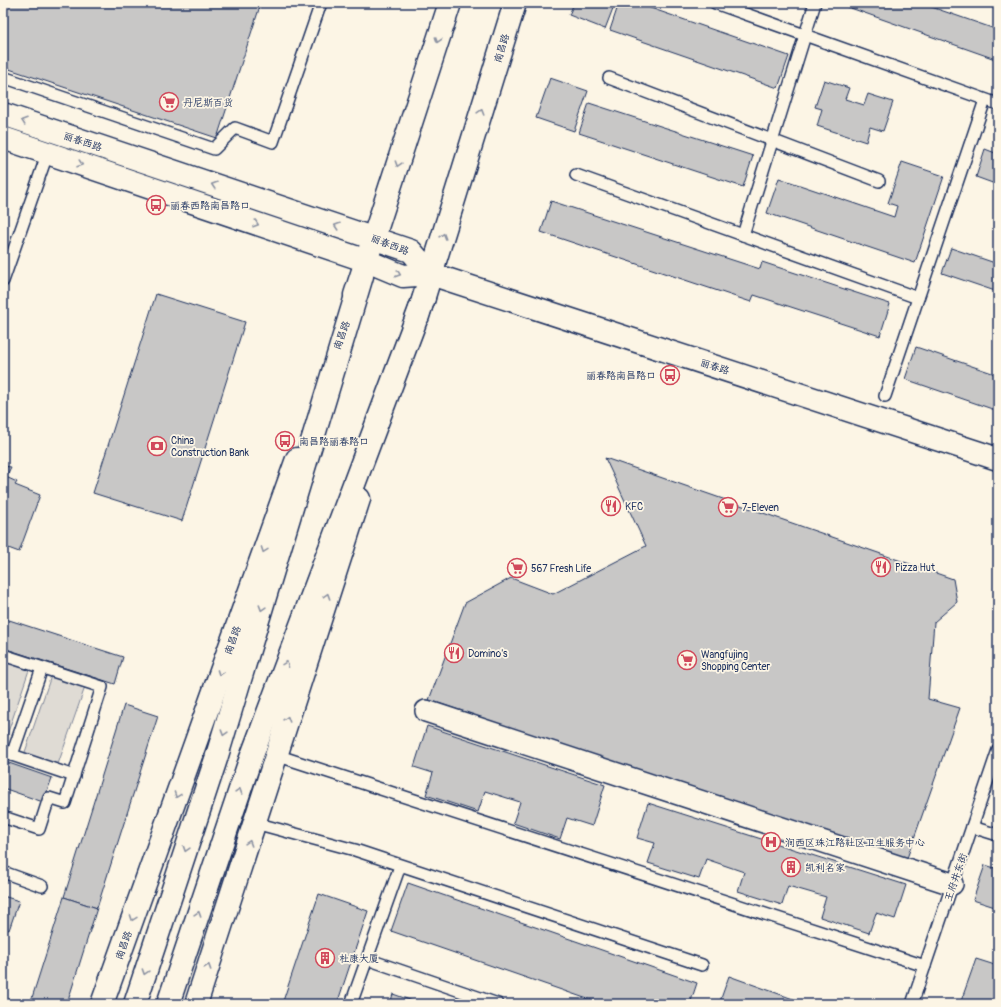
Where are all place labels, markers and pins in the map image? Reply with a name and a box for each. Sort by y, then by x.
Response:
supermarket icon: 丹尼斯百货 [158,91,180,113]
place label: 丹尼斯百货 [183,97,233,109]
bus stop icon: 丽春西路南昌路口 [145,194,167,216]
place label: 丽春西路南昌路口 [170,200,250,212]
bus stop icon: 丽春路南昌路口 [659,364,681,386]
place label: 丽春路南昌路口 [586,370,656,382]
bus stop icon: 南昌路丽春路口 [274,430,296,452]
bank icon: China Construction Bank [146,435,168,457]
place label: China Construction Bank [171,435,250,459]
place label: 南昌路丽春路口 [299,436,369,448]
restaurant icon: KFC [600,495,622,517]
supermarket icon: 7-Eleven [717,496,739,518]
place label: KFC [625,501,643,513]
place label: 7-Eleven [742,502,779,514]
restaurant icon: Pizza Hut [870,556,892,578]
supermarket icon: 567 Fresh Life [506,557,528,579]
place label: Pizza Hut [895,562,936,574]
place label: 567 Fresh Life [531,563,591,575]
restaurant icon: Domino's [443,642,465,664]
place label: Domino's [468,648,508,660]
supermarket icon: Wangfujing Shopping Center [676,649,698,671]
place label: Wangfujing Shopping Center [701,649,770,673]
hospital icon: 涧西区珠江路社区卫生服务中心 [760,831,782,853]
place label: 涧西区珠江路社区卫生服务中心 [785,837,925,849]
building icon: 凯利名家 [780,856,802,878]
place label: 凯利名家 [805,862,845,874]
building icon: 杜康大厦 [314,947,336,969]
place label: 杜康大厦 [339,953,379,965]

